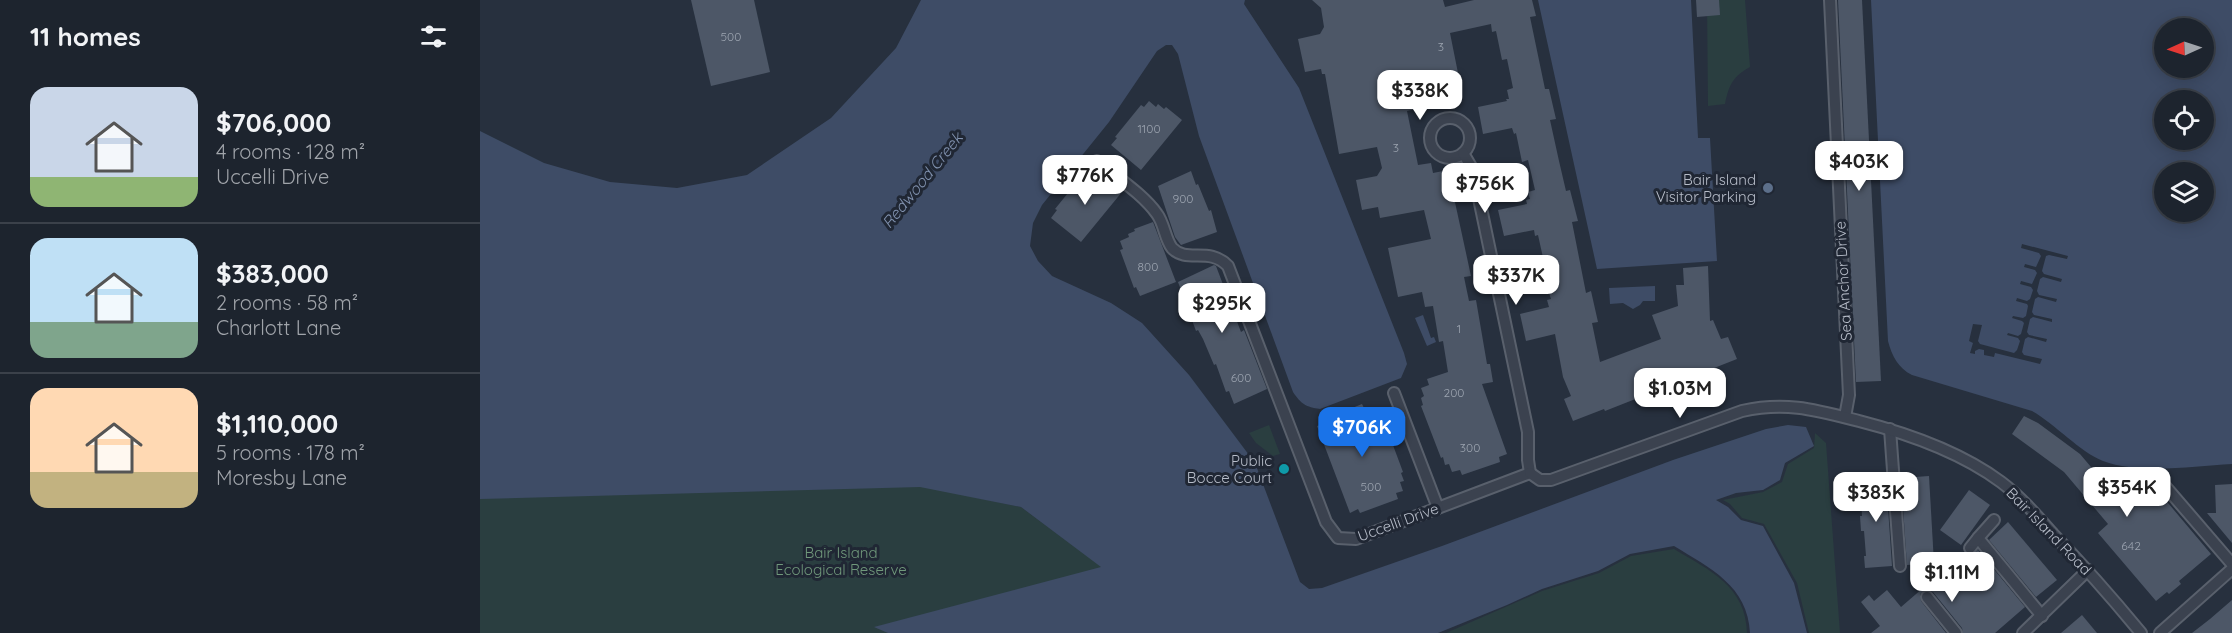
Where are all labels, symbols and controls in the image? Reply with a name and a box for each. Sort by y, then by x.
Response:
north arrow [2154,18,2214,78]
map controls [2154,18,2214,222]
text: 11 homes [30,20,141,53]
icon: filters [417,20,450,53]
house number: 500 [721,29,741,44]
house number: 3 [1438,39,1444,54]
pin: $338K [1378,70,1462,121]
text: $338K [1391,77,1449,102]
button: locate [2154,90,2214,150]
text: $706,000 [216,106,331,139]
icon: home [78,111,150,183]
house number: 1100 [1137,121,1161,136]
water label: Redwood Creek [877,127,968,232]
text: 4 rooms · 128 m² [216,139,365,164]
house number: 3 [1393,140,1399,155]
pin: $403K [1817,141,1901,192]
text: $403K [1829,148,1889,173]
pin: $776K [1043,155,1127,206]
text: $776K [1056,162,1114,187]
button: layers [2154,162,2214,222]
pin: $756K [1443,163,1527,214]
text: Uccelli Drive [216,164,329,189]
text: $756K [1456,170,1514,195]
place label: Bair Island Visitor Parking [1656,170,1756,206]
marker: Bair Island Visitor Parking [1761,181,1775,195]
house number: 900 [1173,191,1193,206]
street label: Sea Anchor Drive [1830,221,1856,341]
pin: $337K [1474,255,1558,306]
text: $383,000 [216,257,329,290]
house number: 800 [1138,259,1158,274]
icon: home [78,262,150,334]
text: $337K [1487,262,1545,287]
pin: $295K [1180,283,1264,334]
text: 2 rooms · 58 m² [216,290,358,315]
text: $295K [1192,290,1252,315]
text: Charlott Lane [216,315,341,340]
house number: 1 [1457,321,1461,336]
pin: $1.03M [1631,368,1729,419]
house number: 600 [1231,370,1251,385]
text: $1.03M [1648,375,1712,400]
house number: 200 [1444,385,1464,400]
text: $1,110,000 [216,407,338,440]
pin: $706K [1320,407,1404,458]
icon: home [78,412,150,484]
text: $706K [1332,414,1392,439]
text: 5 rooms · 178 m² [216,440,365,465]
house number: 300 [1460,440,1480,455]
place label: Public Bocce Court [1187,451,1272,487]
marker: Public Bocce Court [1277,462,1291,476]
text: Moresby Lane [216,465,347,490]
pin: $354K [2085,467,2169,518]
pin: $383K [1834,472,1918,523]
text: $354K [2097,474,2157,499]
house number: 500 [1361,479,1381,494]
text: $383K [1847,479,1905,504]
street label: Bair Island Road [2002,483,2096,579]
street label: Uccelli Drive [1355,499,1441,545]
house number: 642 [2121,538,2141,553]
park label: Bair Island Ecological Reserve [775,543,907,579]
pin: $1.11M [1903,552,2001,603]
text: $1.11M [1924,559,1980,584]

